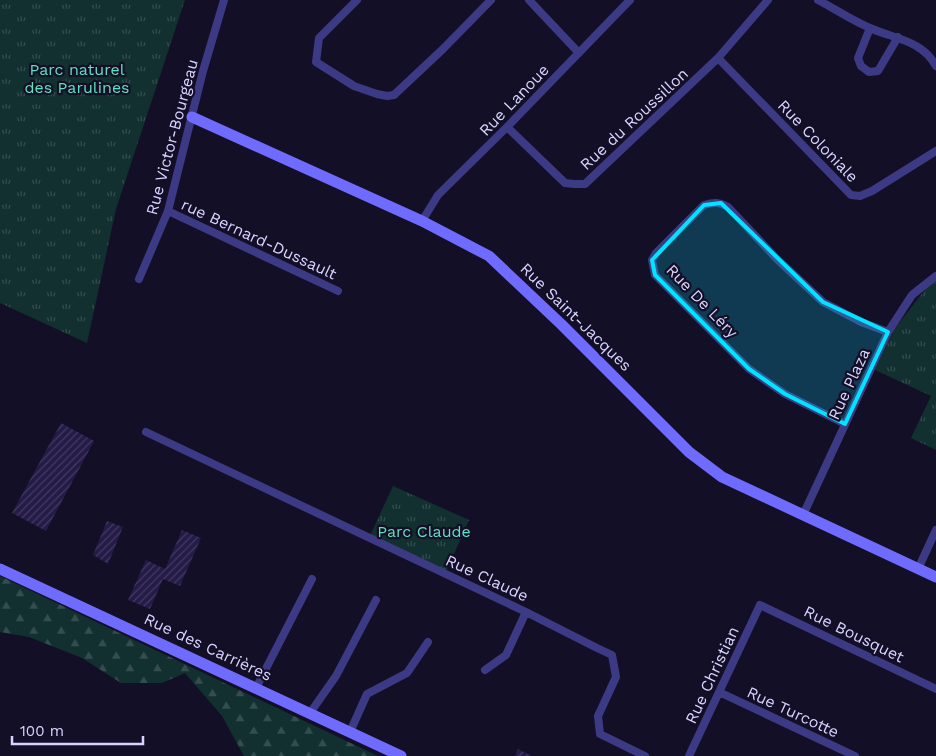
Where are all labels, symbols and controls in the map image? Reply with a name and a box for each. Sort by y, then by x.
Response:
street label: Rue Victor-Bourgeau [142,57,202,217]
park label: Parc naturel des Parulines [24,60,130,97]
street label: Rue Lanoue [475,60,553,140]
street label: Rue du Roussillon [576,64,692,174]
street label: Rue Coloniale [774,96,862,186]
street label: rue Bernard-Dussault [178,195,340,283]
street label: Rue Saint-Jacques [516,259,636,375]
street label: Rue De Léry [662,260,742,342]
street label: Rue Plaza [824,345,874,423]
park label: Parc Claude [377,522,471,541]
street label: Rue Claude [443,551,531,605]
street label: Rue Bousquet [801,602,907,667]
street label: Rue des Carrières [141,609,275,685]
street label: Rue Christian [681,623,743,727]
street label: Rue Turcotte [744,682,842,742]
scale bar [12,714,144,746]
text: 100 m [20,722,64,740]

